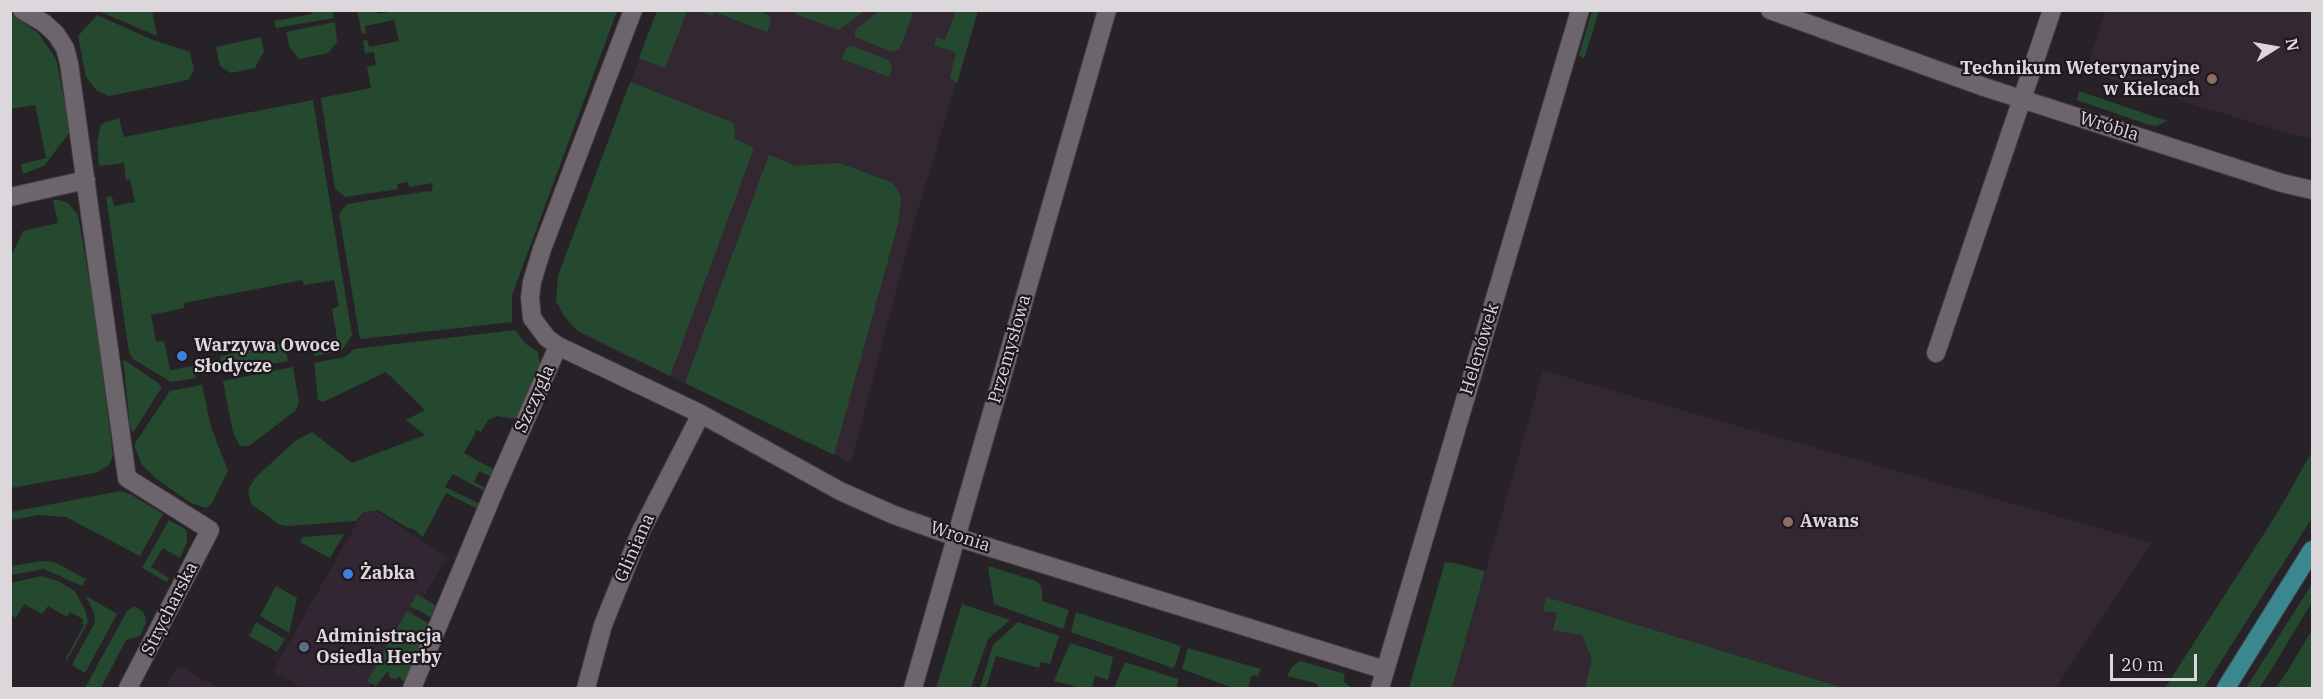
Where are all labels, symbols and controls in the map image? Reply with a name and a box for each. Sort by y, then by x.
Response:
north arrow [2245,18,2305,78]
text: N [2282,36,2304,53]
place label: Technikum Weterynaryjne w Kielcach [1960,58,2200,100]
marker: Technikum Weterynaryjne w Kielcach [2205,72,2219,86]
street label: Wróbla [2077,108,2141,146]
street label: Przemysłowa [984,292,1036,406]
street label: Helenówek [1456,301,1504,397]
place label: Warzywa Owoce Słodycze [194,335,340,378]
marker: Warzywa Owoce Słodycze [175,349,189,363]
street label: Szczygla [510,362,560,436]
street label: Gliniana [610,511,660,585]
place label: Awans [1800,511,1859,533]
marker: Awans [1781,515,1795,529]
street label: Wronia [927,517,993,557]
street label: Strycharska [137,559,203,659]
place label: Żabka [360,563,415,585]
marker: Żabka [341,567,355,581]
place label: Administracja Osiedla Herby [316,626,442,668]
marker: Administracja Osiedla Herby [297,640,311,654]
scale bar [2113,642,2200,680]
text: 20 m [2121,653,2164,676]

